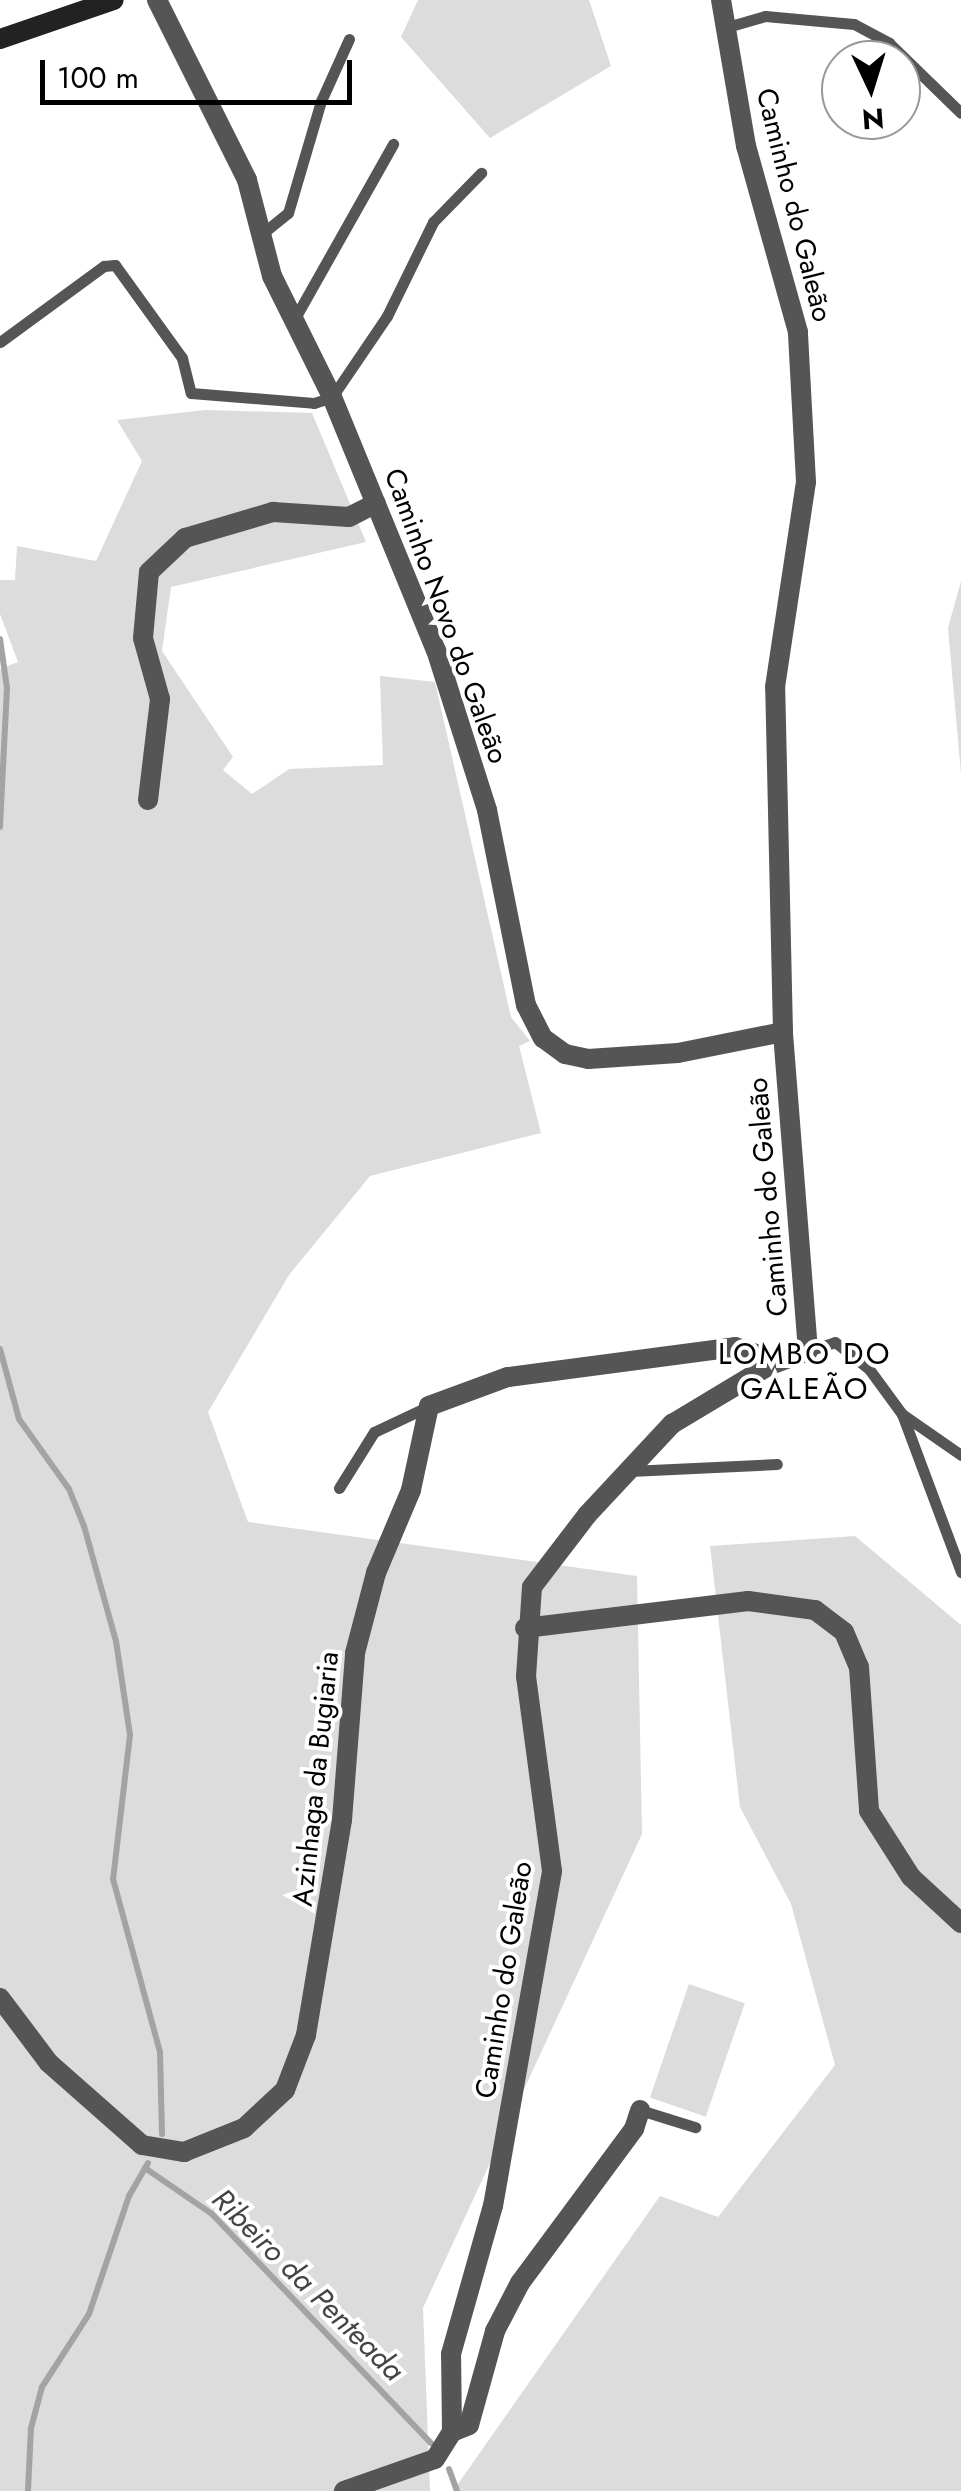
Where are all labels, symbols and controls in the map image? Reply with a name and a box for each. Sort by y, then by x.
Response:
scale bar [45,40,358,102]
north arrow [821,40,921,140]
text: 100 m [57,56,139,99]
street label: Caminho do Galeão [749,85,839,325]
text: N [860,97,886,140]
street label: Caminho Novo do Galeão [377,464,515,768]
street label: Caminho do Galeão [741,1076,795,1318]
district label: LOMBO DO GALEÃO [718,1336,892,1406]
street label: Azinhaga da Bugiaria [286,1650,346,1908]
street label: Caminho do Galeão [469,1859,539,2101]
water label: Ribeiro da Penteada [204,2181,412,2389]

